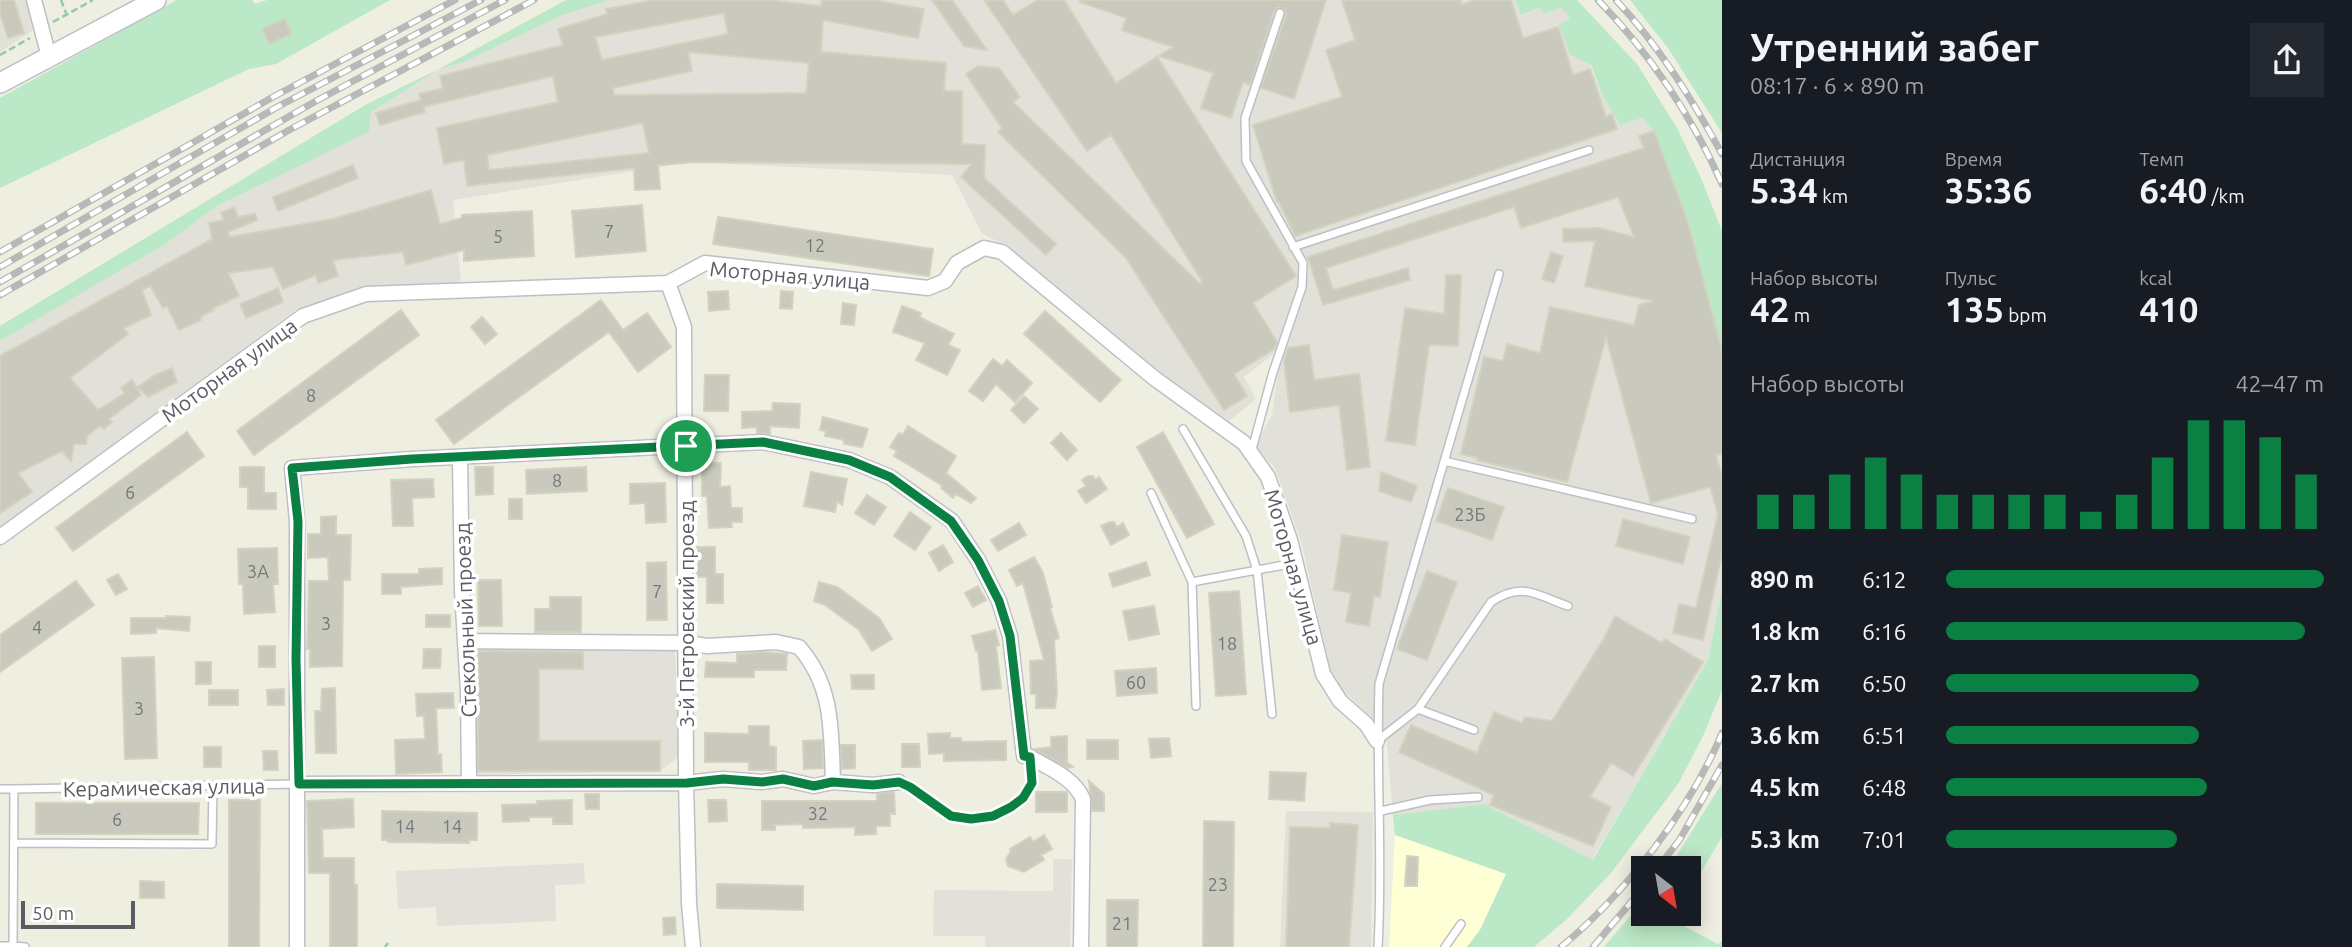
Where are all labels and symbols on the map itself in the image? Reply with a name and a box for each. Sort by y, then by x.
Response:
house number: 7 [604,221,614,241]
house number: 5 [493,226,503,246]
house number: 12 [805,235,825,255]
street label: Моторная улица [709,256,871,294]
street label: Моторная улица [157,313,301,427]
house number: 8 [306,385,316,405]
pin [656,416,716,476]
house number: 8 [552,470,562,490]
house number: 6 [125,482,135,502]
street label: Моторная улица [1260,486,1328,648]
street label: 3-й Петровский проезд [674,500,698,728]
house number: 23Б [1454,504,1486,524]
street label: Стекольный проезд [450,522,480,718]
house number: 3А [247,561,269,581]
house number: 7 [652,581,662,601]
house number: 3 [321,613,331,633]
house number: 4 [32,617,42,637]
house number: 18 [1217,633,1237,653]
house number: 60 [1126,672,1146,692]
house number: 3 [134,698,144,718]
street label: Керамическая улица [63,773,265,801]
house number: 32 [808,803,828,823]
house number: 6 [112,809,122,829]
house number: 14 [395,816,415,836]
house number: 14 [442,816,462,836]
north arrow [1631,856,1701,926]
house number: 23 [1208,874,1228,894]
scale bar [21,898,135,930]
house number: 21 [1112,913,1132,933]

